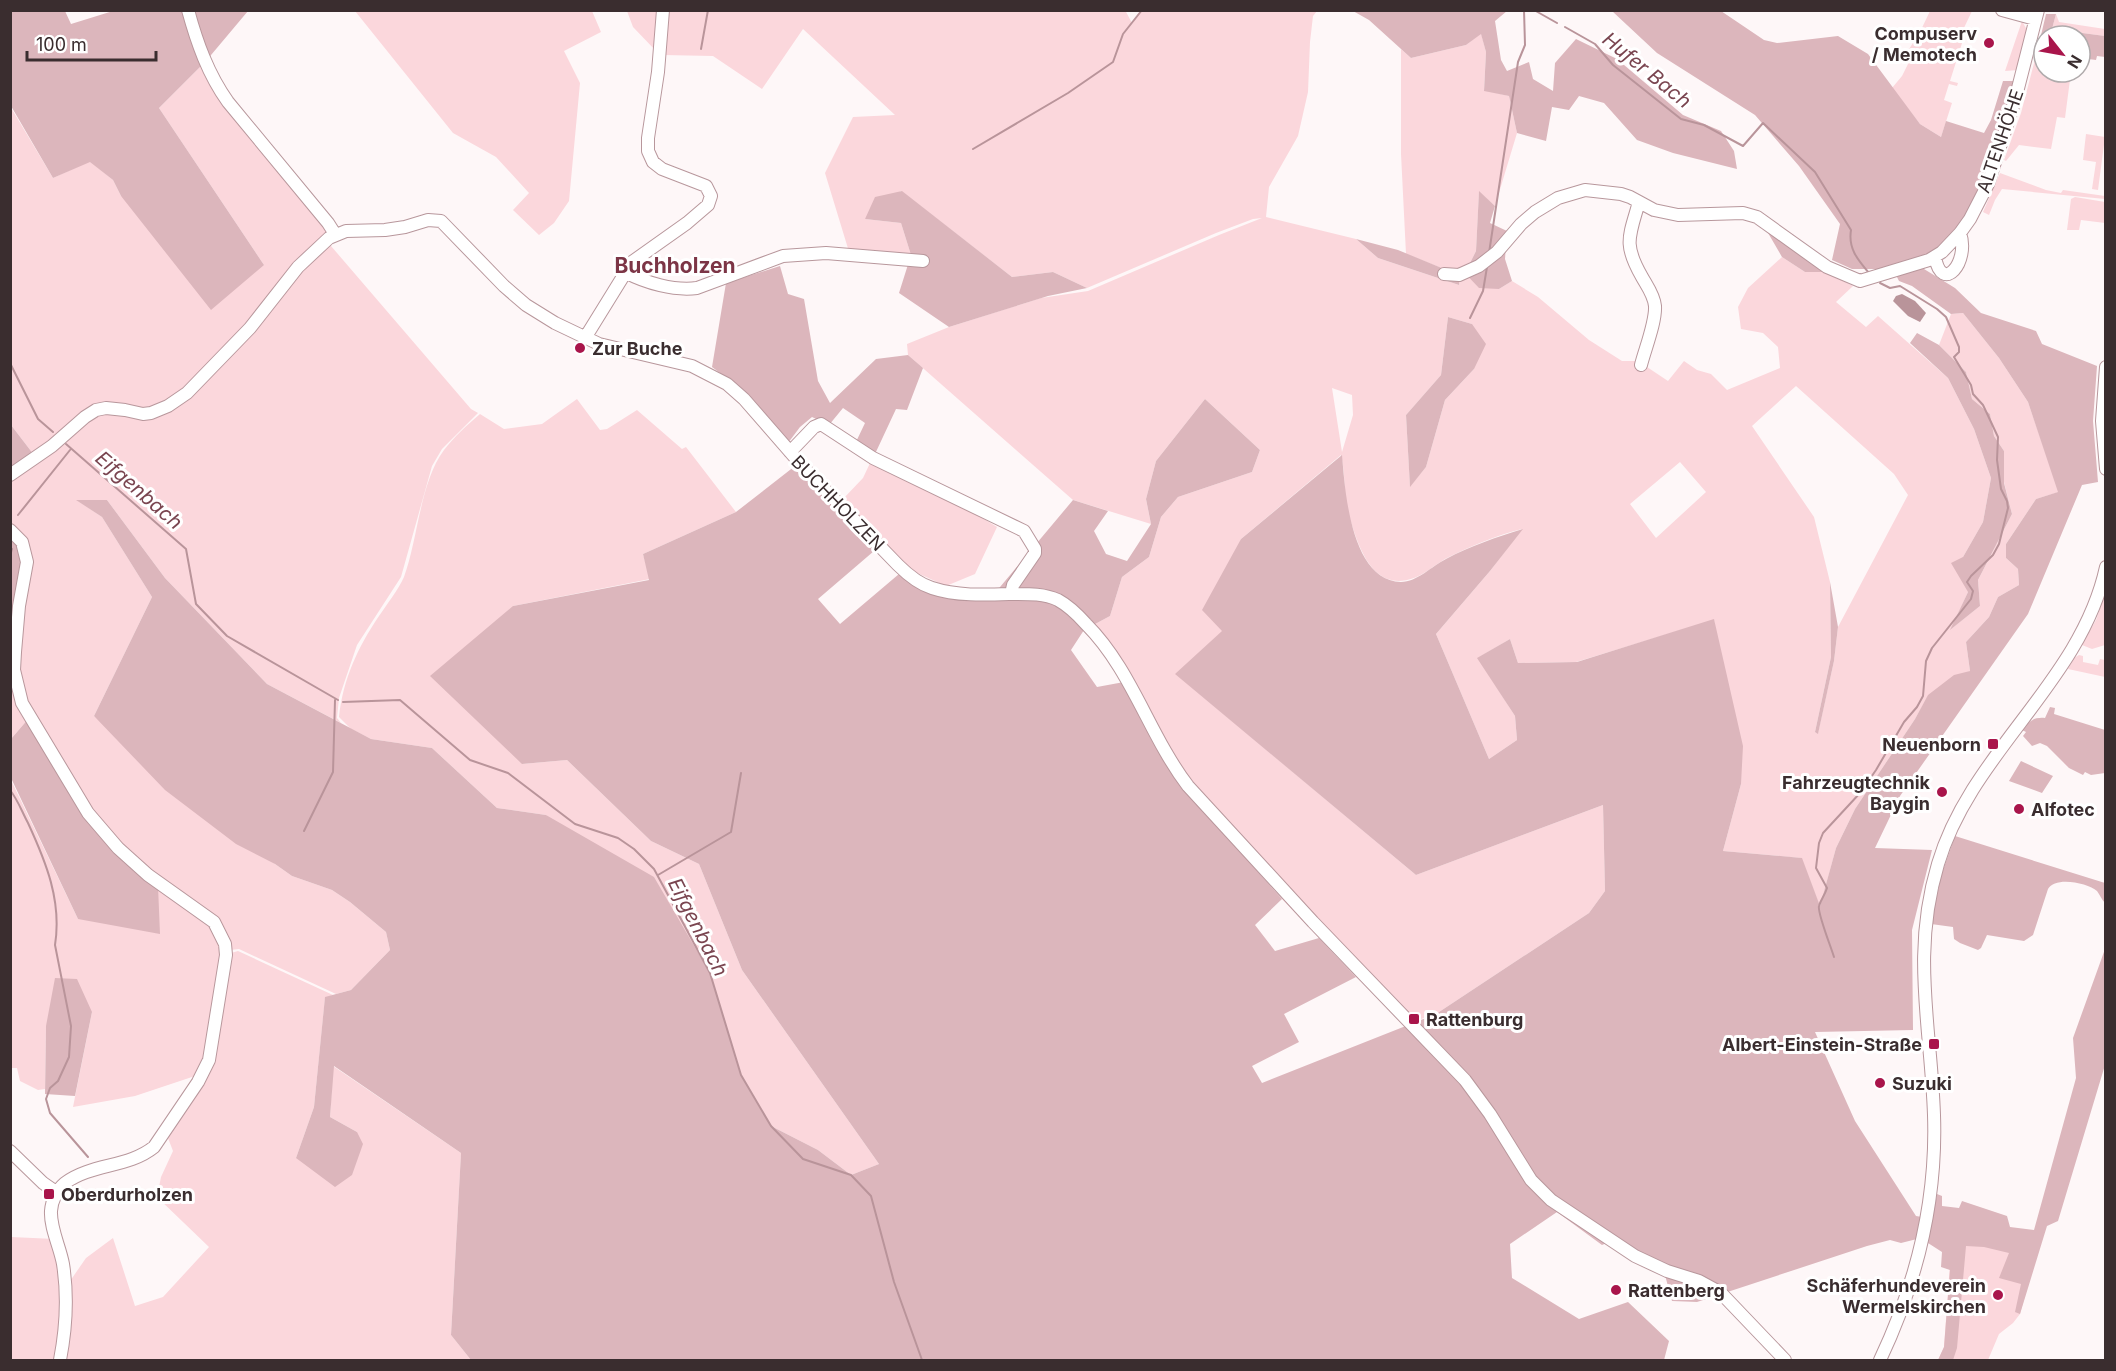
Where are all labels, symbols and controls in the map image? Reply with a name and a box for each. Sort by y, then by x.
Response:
place label: Compuserv / Memotech [1872,23,1977,65]
scale bar [27,24,156,62]
north arrow [2032,24,2092,84]
water label: Hufer Bach [1598,27,1696,113]
text: 100 m [36,34,87,55]
marker: Compuserv / Memotech [1982,36,1996,50]
text: N [2063,51,2087,72]
street label: ALTENHÖHE [1972,86,2028,196]
district label: Buchholzen [614,253,736,278]
place label: Zur Buche [592,338,683,359]
marker: Zur Buche [573,341,587,355]
water label: Eifgenbach [91,446,187,534]
street label: BUCHHOLZEN [787,451,889,555]
place label: Neuenborn [1882,734,1981,755]
marker: Neuenborn [1986,737,2000,751]
place label: Fahrzeugtechnik Baygin [1782,772,1931,814]
marker: Fahrzeugtechnik Baygin [1935,785,1949,799]
place label: Alfotec [2031,799,2095,820]
marker: Alfotec [2012,802,2026,816]
water label: Eifgenbach [663,874,733,980]
place label: Rattenburg [1426,1009,1523,1030]
marker: Rattenburg [1407,1012,1421,1026]
place label: Albert-Einstein-Straße [1722,1034,1922,1055]
marker: Albert-Einstein-Straße [1927,1037,1941,1051]
place label: Suzuki [1892,1073,1952,1094]
marker: Suzuki [1873,1076,1887,1090]
place label: Oberdurholzen [61,1184,193,1205]
marker: Oberdurholzen [42,1187,56,1201]
place label: Schäferhundeverein Wermelskirchen [1807,1275,1986,1317]
place label: Rattenberg [1628,1280,1725,1301]
marker: Rattenberg [1609,1283,1623,1297]
marker: Schäferhundeverein Wermelskirchen [1991,1288,2005,1302]

